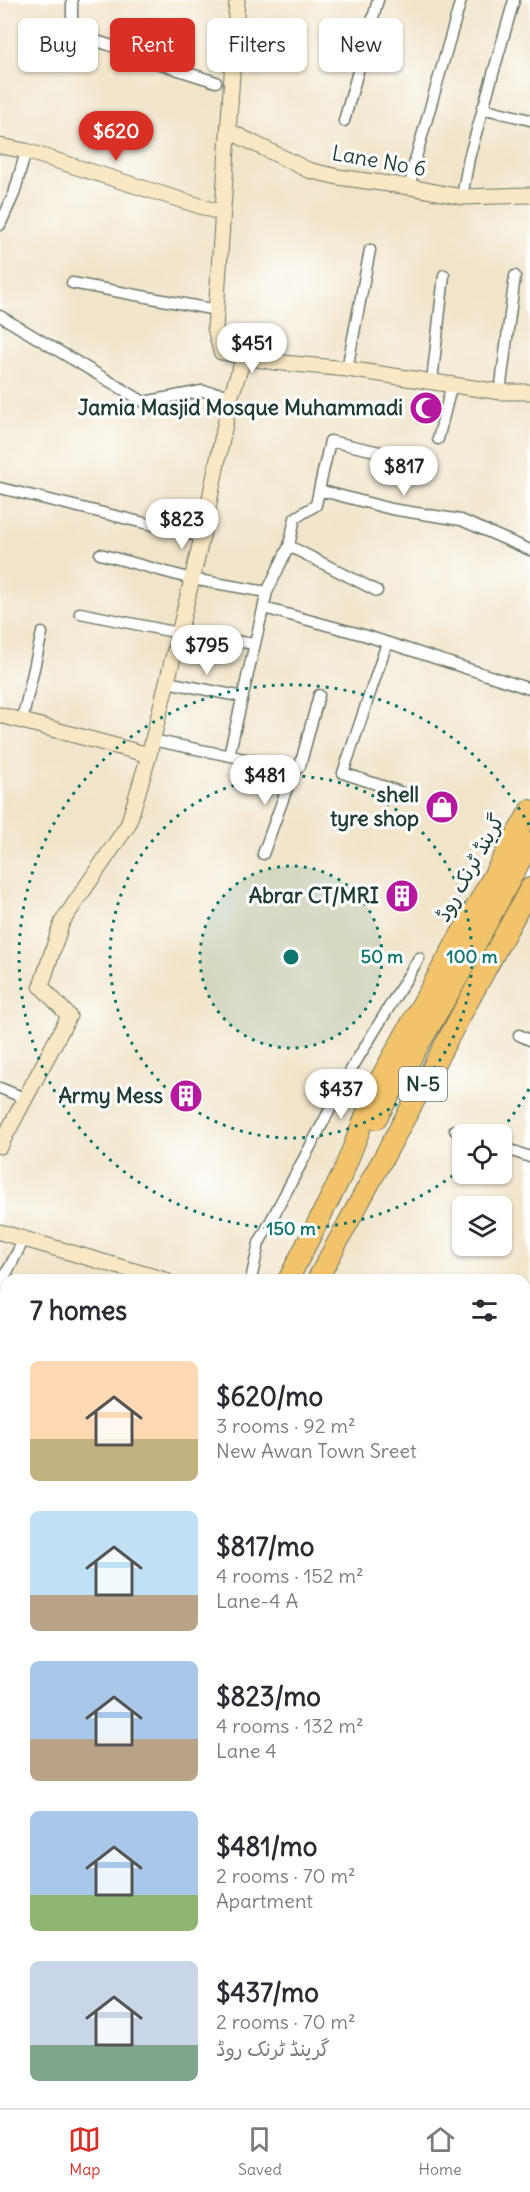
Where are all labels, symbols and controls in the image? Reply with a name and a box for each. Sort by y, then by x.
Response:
chip: Buy [18,18,98,72]
chip: Rent [110,18,195,72]
chip: Filters [207,18,307,72]
chip: New [319,18,403,72]
pin: $620 [80,111,152,162]
text: $620 [93,118,139,143]
street label: Lane No 6 [330,139,428,182]
pin: $451 [216,323,288,374]
text: $451 [231,330,273,355]
mosque icon: Jamia Masjid Mosque Muhammadi [408,390,444,426]
place label: Jamia Masjid Mosque Muhammadi [78,394,403,421]
pin: $817 [368,446,440,497]
text: $817 [384,453,424,478]
pin: $823 [146,499,218,550]
text: $823 [160,506,204,531]
pin: $795 [171,625,243,676]
text: $795 [185,632,229,657]
pin: $481 [229,755,301,806]
text: $481 [244,762,286,787]
place label: shell tyre shop [330,781,419,832]
shop icon: shell tyre shop [424,789,460,825]
street label: گرینڈ ٹرنک روڈ [429,809,510,927]
building icon: Abrar CT/MRI [384,878,420,914]
place label: Abrar CT/MRI [249,882,379,909]
text: 50 m [361,945,403,968]
text: 100 m [447,945,498,968]
centre of rings [281,947,301,967]
road number: N-5 [399,1067,447,1101]
pin: $437 [305,1069,377,1120]
text: $437 [319,1076,363,1101]
building icon: Army Mess [168,1078,204,1114]
place label: Army Mess [58,1082,163,1109]
map controls [452,1124,512,1256]
button: locate [452,1124,512,1184]
button: layers [452,1196,512,1256]
text: 150 m [266,1217,316,1240]
text: 7 homes [30,1294,127,1327]
icon: filters [468,1294,501,1327]
text: $620/mo [216,1380,323,1413]
icon: home [78,1385,150,1457]
text: 3 rooms · 92 m² [216,1413,355,1438]
text: New Awan Town Sreet [216,1438,417,1463]
text: $817/mo [216,1530,314,1563]
icon: home [78,1535,150,1607]
text: 4 rooms · 152 m² [216,1563,364,1588]
text: Lane-4 A [216,1588,298,1613]
text: $823/mo [216,1680,321,1713]
icon: home [78,1685,150,1757]
text: 4 rooms · 132 m² [216,1713,363,1738]
text: Lane 4 [216,1738,277,1763]
text: $481/mo [216,1830,317,1863]
icon: home [78,1835,150,1907]
text: 2 rooms · 70 m² [216,1863,356,1888]
text: Apartment [216,1888,313,1913]
text: $437/mo [216,1976,319,2009]
icon: home [78,1985,150,2057]
text: 2 rooms · 70 m² [216,2009,356,2034]
text: گرینڈ ٹرنک روڈ [216,2036,330,2061]
tab: Map [68,2123,101,2179]
tab: Saved [238,2123,282,2179]
tab: Home [419,2123,462,2179]

